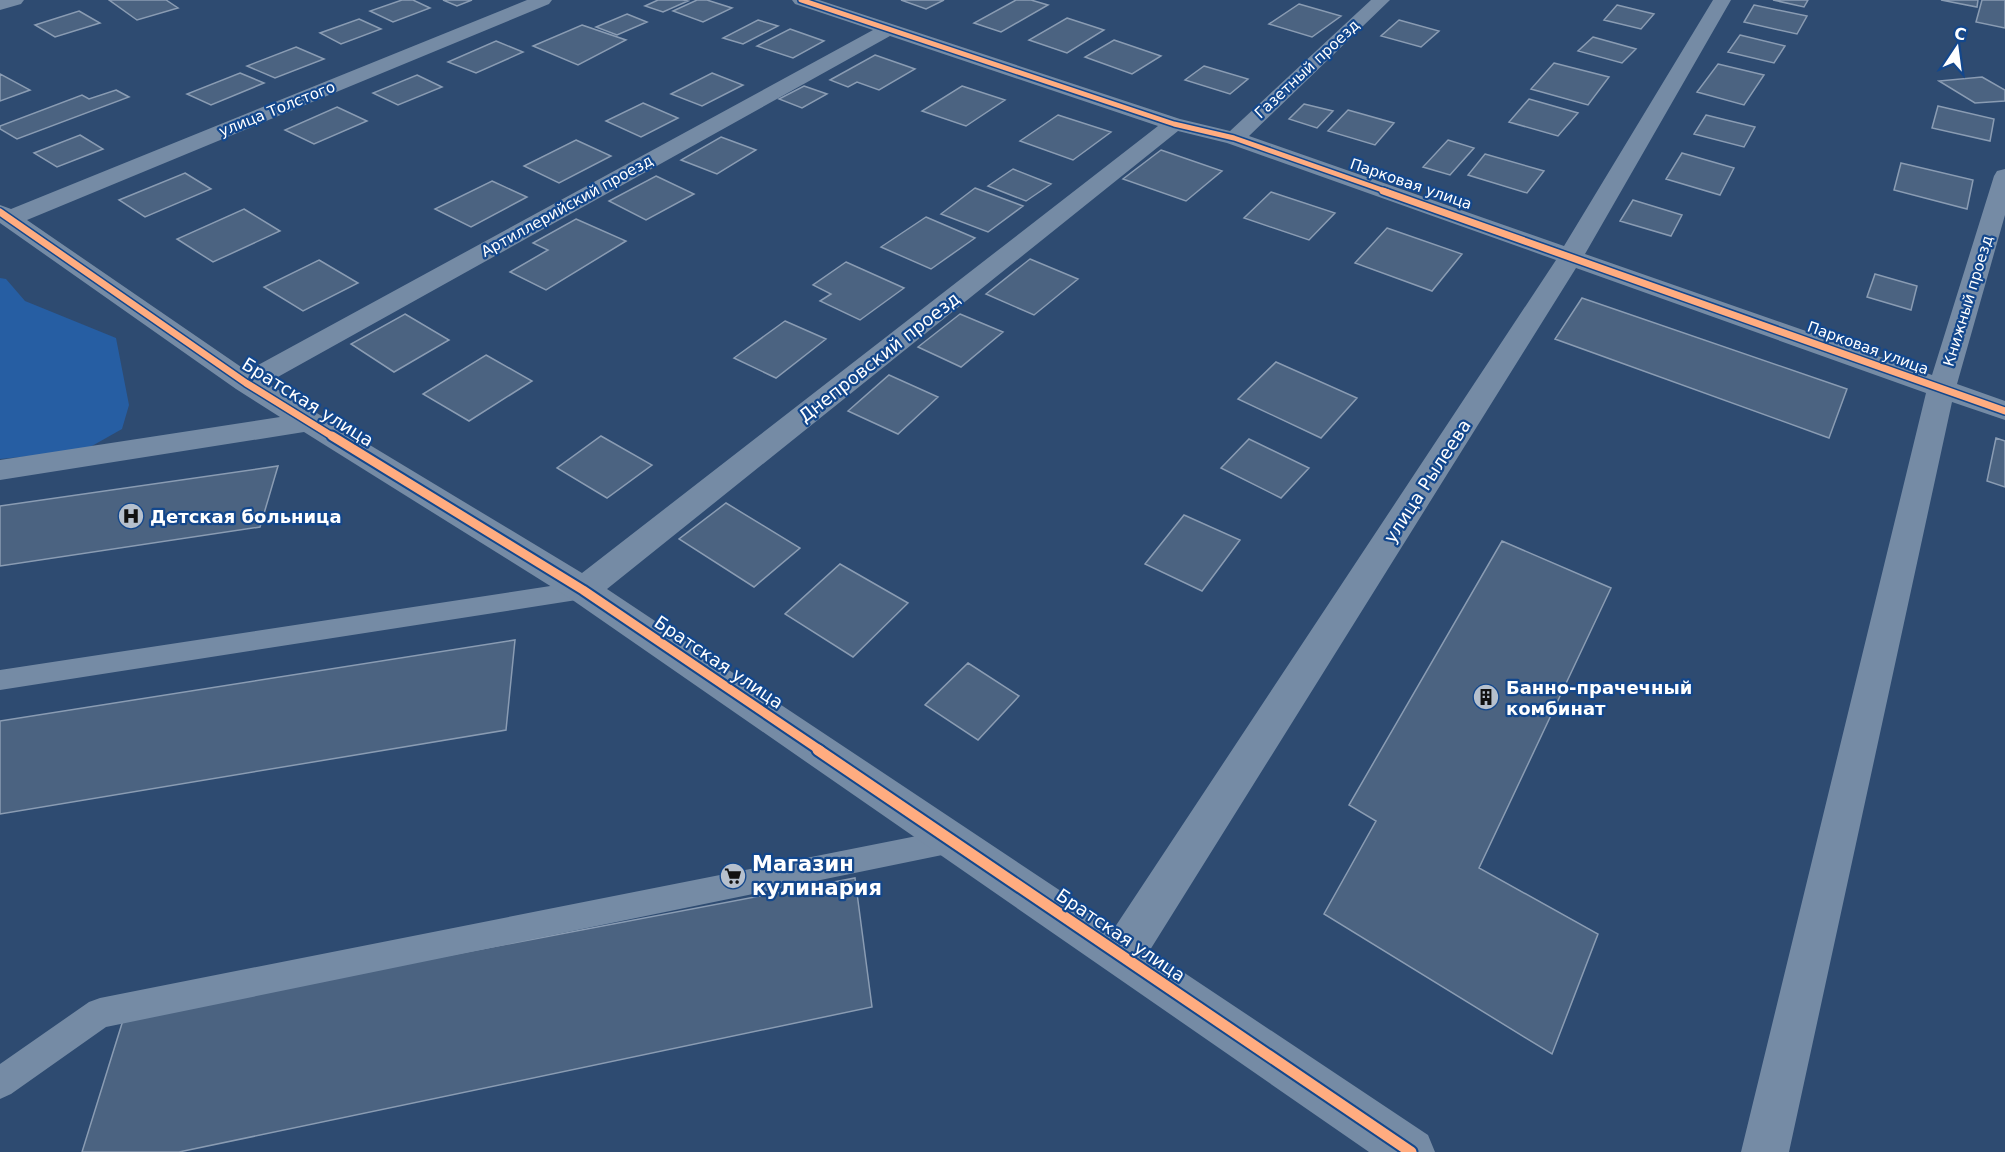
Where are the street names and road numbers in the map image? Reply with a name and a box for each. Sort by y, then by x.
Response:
street label: Газетный проезд [1251,16,1363,122]
street label: улица Толстого [216,78,338,140]
street label: Артиллерийский проезд [478,151,656,261]
street label: Парковая улица [1348,155,1474,213]
street label: Книжный проезд [1940,233,1996,369]
street label: Днепровский проезд [794,287,964,427]
street label: Парковая улица [1805,318,1931,378]
street label: Братская улица [239,353,377,451]
street label: улица Рылеева [1379,415,1475,547]
street label: Братская улица [651,611,787,713]
street label: Братская улица [1053,884,1189,986]

